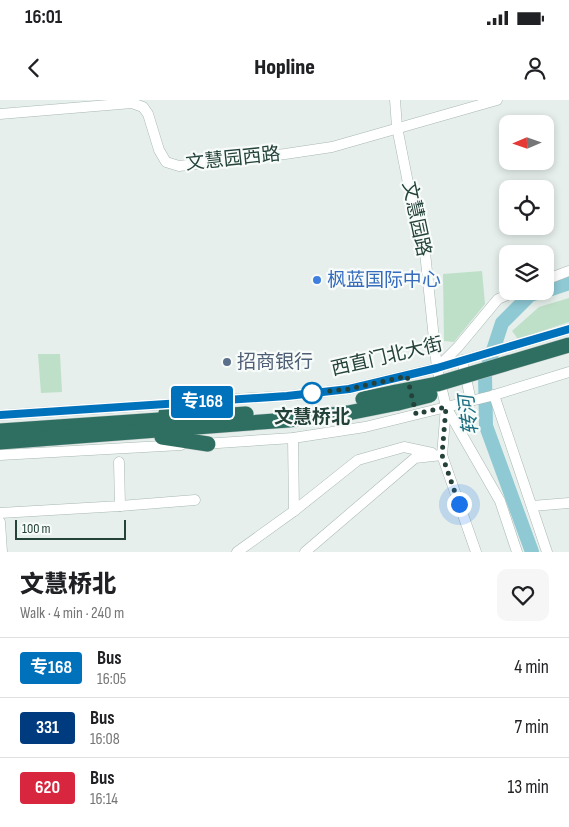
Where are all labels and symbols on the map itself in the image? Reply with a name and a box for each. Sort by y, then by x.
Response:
north arrow [499,115,554,170]
street label: 文慧园西路 [185,143,281,175]
street label: 文慧园路 [397,179,435,259]
place label: 枫蓝国际中心 [327,269,441,292]
marker: 枫蓝国际中心 [311,274,323,286]
street label: 西直门北大街 [329,333,445,381]
place label: 招商银行 [237,351,313,374]
marker: 招商银行 [221,356,233,368]
marker: 文慧桥北 [301,382,323,404]
line badge: 专168 [167,386,237,418]
water label: 转河 [454,390,483,436]
place label: 文慧桥北 [274,406,350,429]
your location [447,492,472,517]
scale bar [15,517,126,540]

